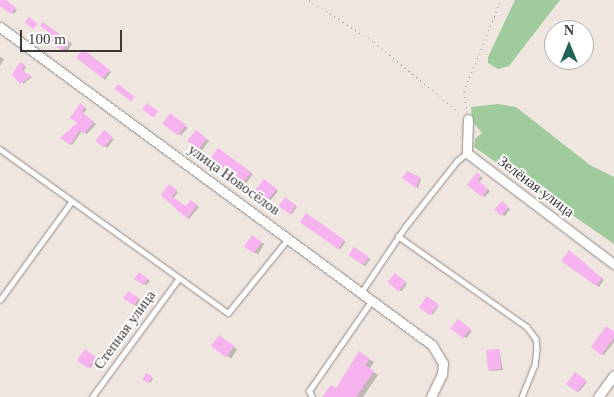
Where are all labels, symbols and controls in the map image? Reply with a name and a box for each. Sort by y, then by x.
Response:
scale bar [22,20,125,52]
north arrow [544,20,594,70]
text: N [564,23,574,38]
text: 100 m [28,31,66,47]
street label: улица Новосёлов [184,141,284,219]
street label: Зелёная улица [494,153,578,221]
street label: Степная улица [90,287,160,373]

